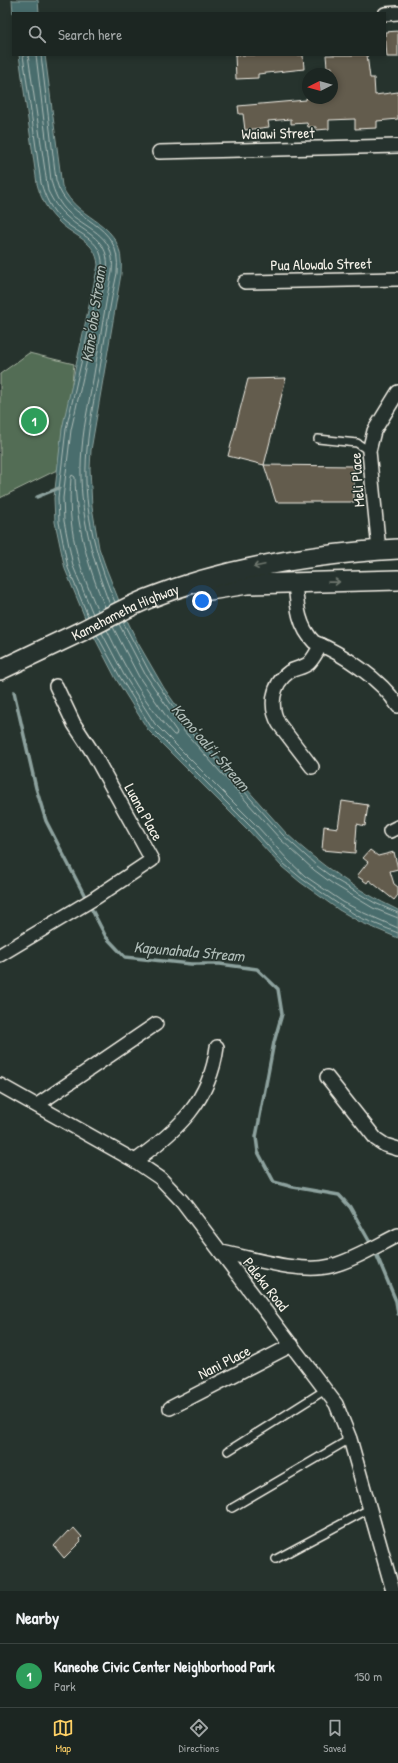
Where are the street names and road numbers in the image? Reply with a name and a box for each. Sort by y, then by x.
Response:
street label: Waiawi Street [241,122,316,144]
street label: Pua Alowalo Street [270,253,373,275]
street label: Meli Place [345,452,369,508]
street label: Kamehameha Highway [68,578,181,645]
street label: Luana Place [120,780,168,844]
street label: Paleka Road [238,1253,294,1315]
street label: Nani Place [194,1340,254,1384]

